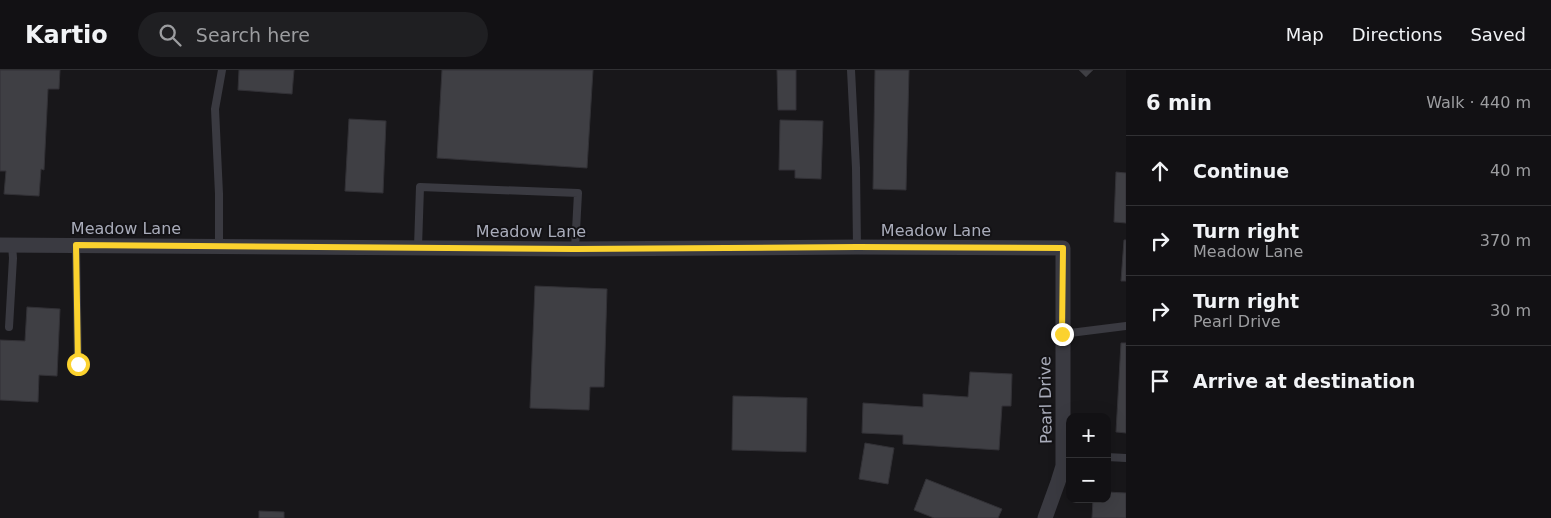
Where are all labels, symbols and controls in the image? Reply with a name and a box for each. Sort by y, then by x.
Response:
search box [138,12,488,57]
text: Kartio [25,21,108,49]
icon: search [156,21,184,49]
text: Search here [196,24,310,46]
text: Map [1286,24,1324,45]
text: Directions [1352,24,1442,45]
text: Saved [1470,24,1526,45]
text: 6 min [1146,91,1212,115]
text: Walk · 440 m [1426,93,1531,112]
icon: ahead [1146,157,1174,185]
text: Continue [1193,160,1289,182]
text: 40 m [1490,161,1531,180]
street label: Meadow Lane [71,219,181,238]
text: Turn right [1193,220,1299,242]
street label: Meadow Lane [881,221,991,240]
street label: Meadow Lane [476,222,586,241]
icon: right [1146,227,1174,255]
text: 370 m [1480,231,1531,250]
text: Meadow Lane [1193,242,1303,261]
text: Turn right [1193,290,1299,312]
icon: right [1146,297,1174,325]
text: 30 m [1490,301,1531,320]
text: Pearl Drive [1193,312,1281,331]
route end [1051,323,1074,346]
route start [67,353,90,376]
street label: Pearl Drive [1035,356,1056,444]
icon: arrive [1146,367,1174,395]
text: Arrive at destination [1193,370,1415,392]
map controls [1066,413,1111,503]
button: + [1066,413,1111,458]
button: − [1066,458,1111,503]

